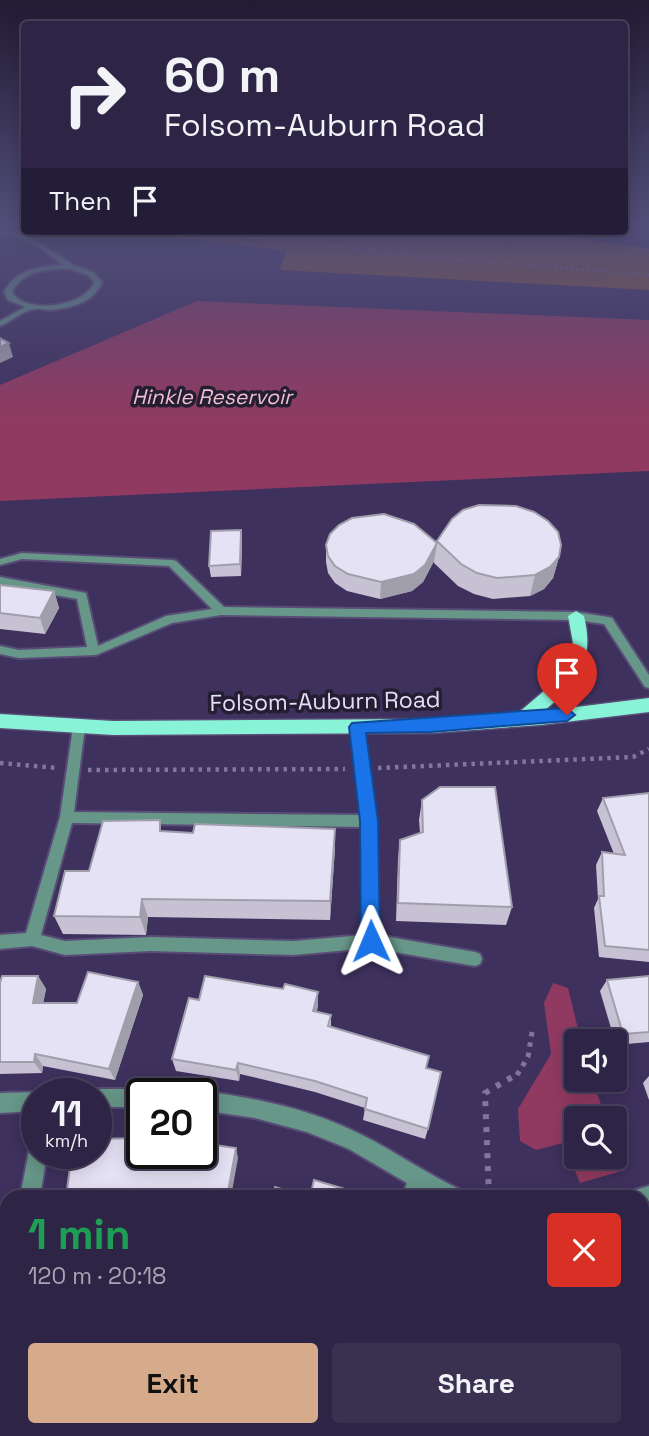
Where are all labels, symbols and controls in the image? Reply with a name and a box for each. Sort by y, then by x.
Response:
text: 60 m [164,44,280,106]
icon: right [49,49,140,140]
text: Folsom-Auburn Road [164,105,485,145]
icon: arrive [126,182,164,220]
text: Then [49,184,112,218]
water label: Hinkle Reservoir [132,383,294,410]
pin [537,643,597,715]
icon: arrive [548,654,586,692]
street label: Folsom-Auburn Road [209,684,441,718]
position arrow [334,904,408,978]
map controls [564,1029,627,1169]
button: sound [564,1029,627,1092]
speed limit sign: 20 [126,1078,217,1169]
text: 11 [51,1092,82,1136]
button: search [564,1106,627,1169]
text: km/h [45,1129,88,1152]
text: 1 min [28,1208,131,1261]
button: close [547,1213,621,1287]
text: 120 m · 20:18 [28,1261,166,1291]
button: Exit [28,1343,318,1423]
button: Share [332,1343,621,1423]

